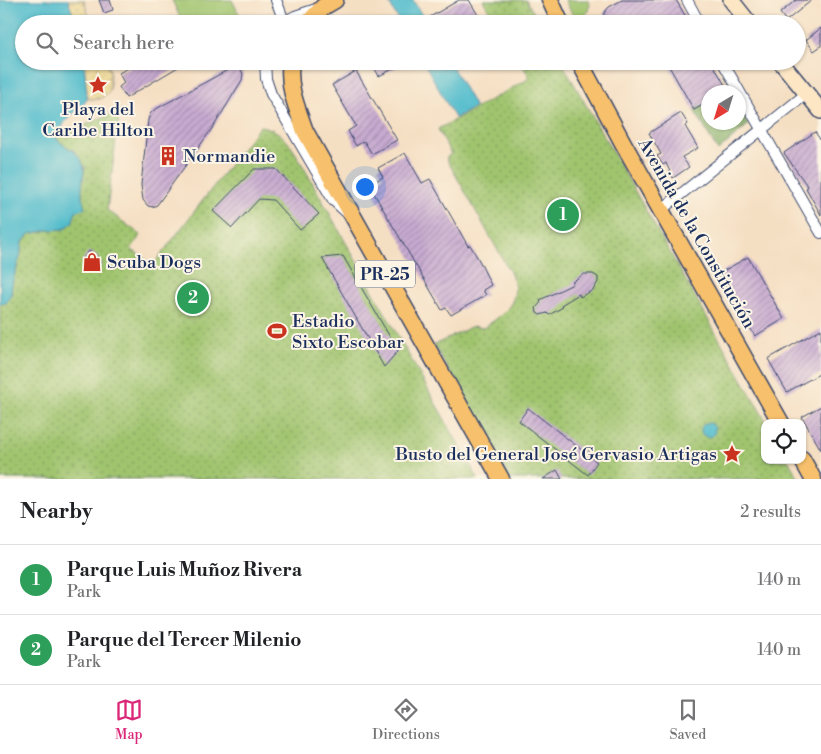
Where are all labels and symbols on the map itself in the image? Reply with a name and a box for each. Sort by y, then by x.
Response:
place icon: Playa del Caribe Hilton [87,74,109,96]
north arrow [701,85,746,130]
place label: Playa del Caribe Hilton [42,98,154,142]
street label: Avenida de la Constitución [632,133,761,333]
building icon: Normandie [157,145,179,167]
place label: Normandie [183,145,275,168]
your location [352,174,378,200]
pin: 1 [547,196,579,234]
shop icon: Scuba Dogs [81,251,103,273]
place label: Scuba Dogs [107,251,201,274]
road number: PR-25 [355,260,415,288]
pin: 2 [177,279,209,317]
place label: Estadio Sixto Escobar [292,310,404,354]
sports icon: Estadio Sixto Escobar [266,320,288,342]
place label: Busto del General José Gervasio Artigas [394,443,717,466]
place icon: Busto del General José Gervasio Artigas [721,443,743,465]

